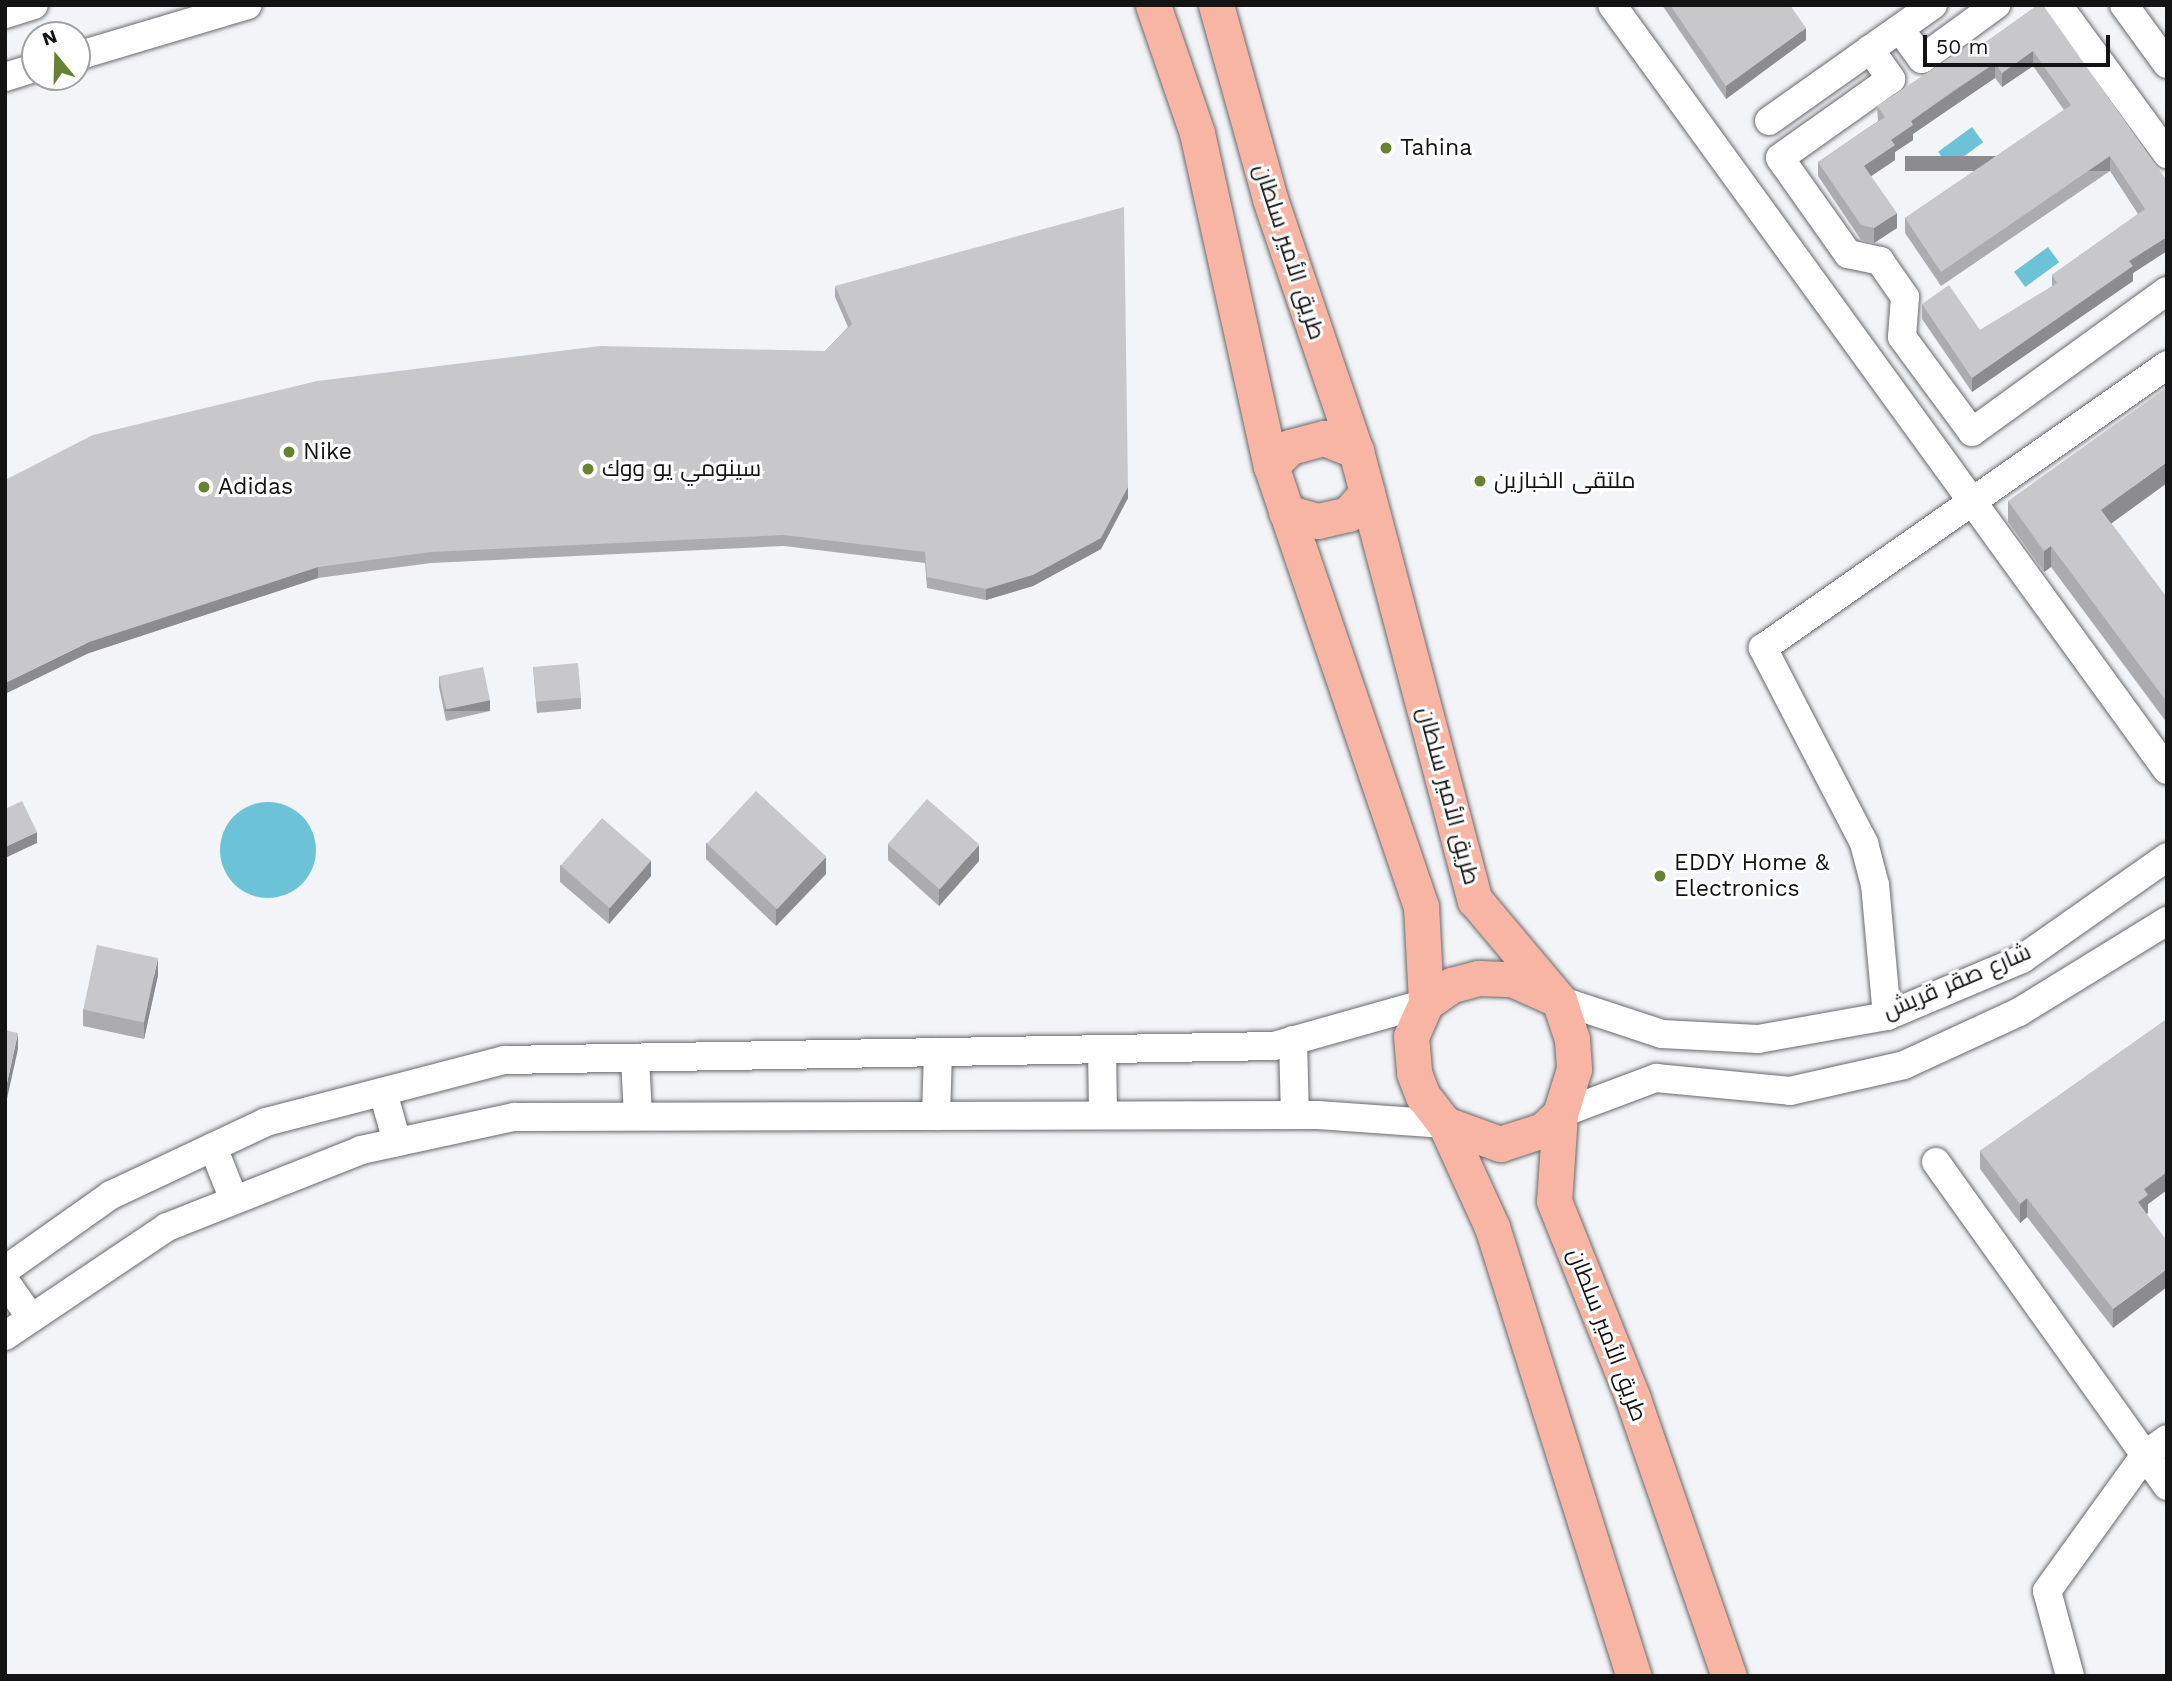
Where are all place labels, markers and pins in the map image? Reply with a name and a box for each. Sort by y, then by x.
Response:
place label: Tahina [1400,134,1472,162]
marker: Tahina [1378,140,1394,156]
place label: Nike [303,438,352,466]
marker: Nike [281,444,297,460]
place label: سينومي يو ووك [602,455,761,483]
marker: سينومي يو ووك [580,461,596,477]
place label: ملتقى الخبازين [1494,467,1635,495]
place label: Adidas [218,473,293,501]
marker: ملتقى الخبازين [1472,473,1488,489]
marker: Adidas [196,479,212,495]
place label: EDDY Home & Electronics [1674,849,1830,903]
marker: EDDY Home & Electronics [1652,868,1668,884]

